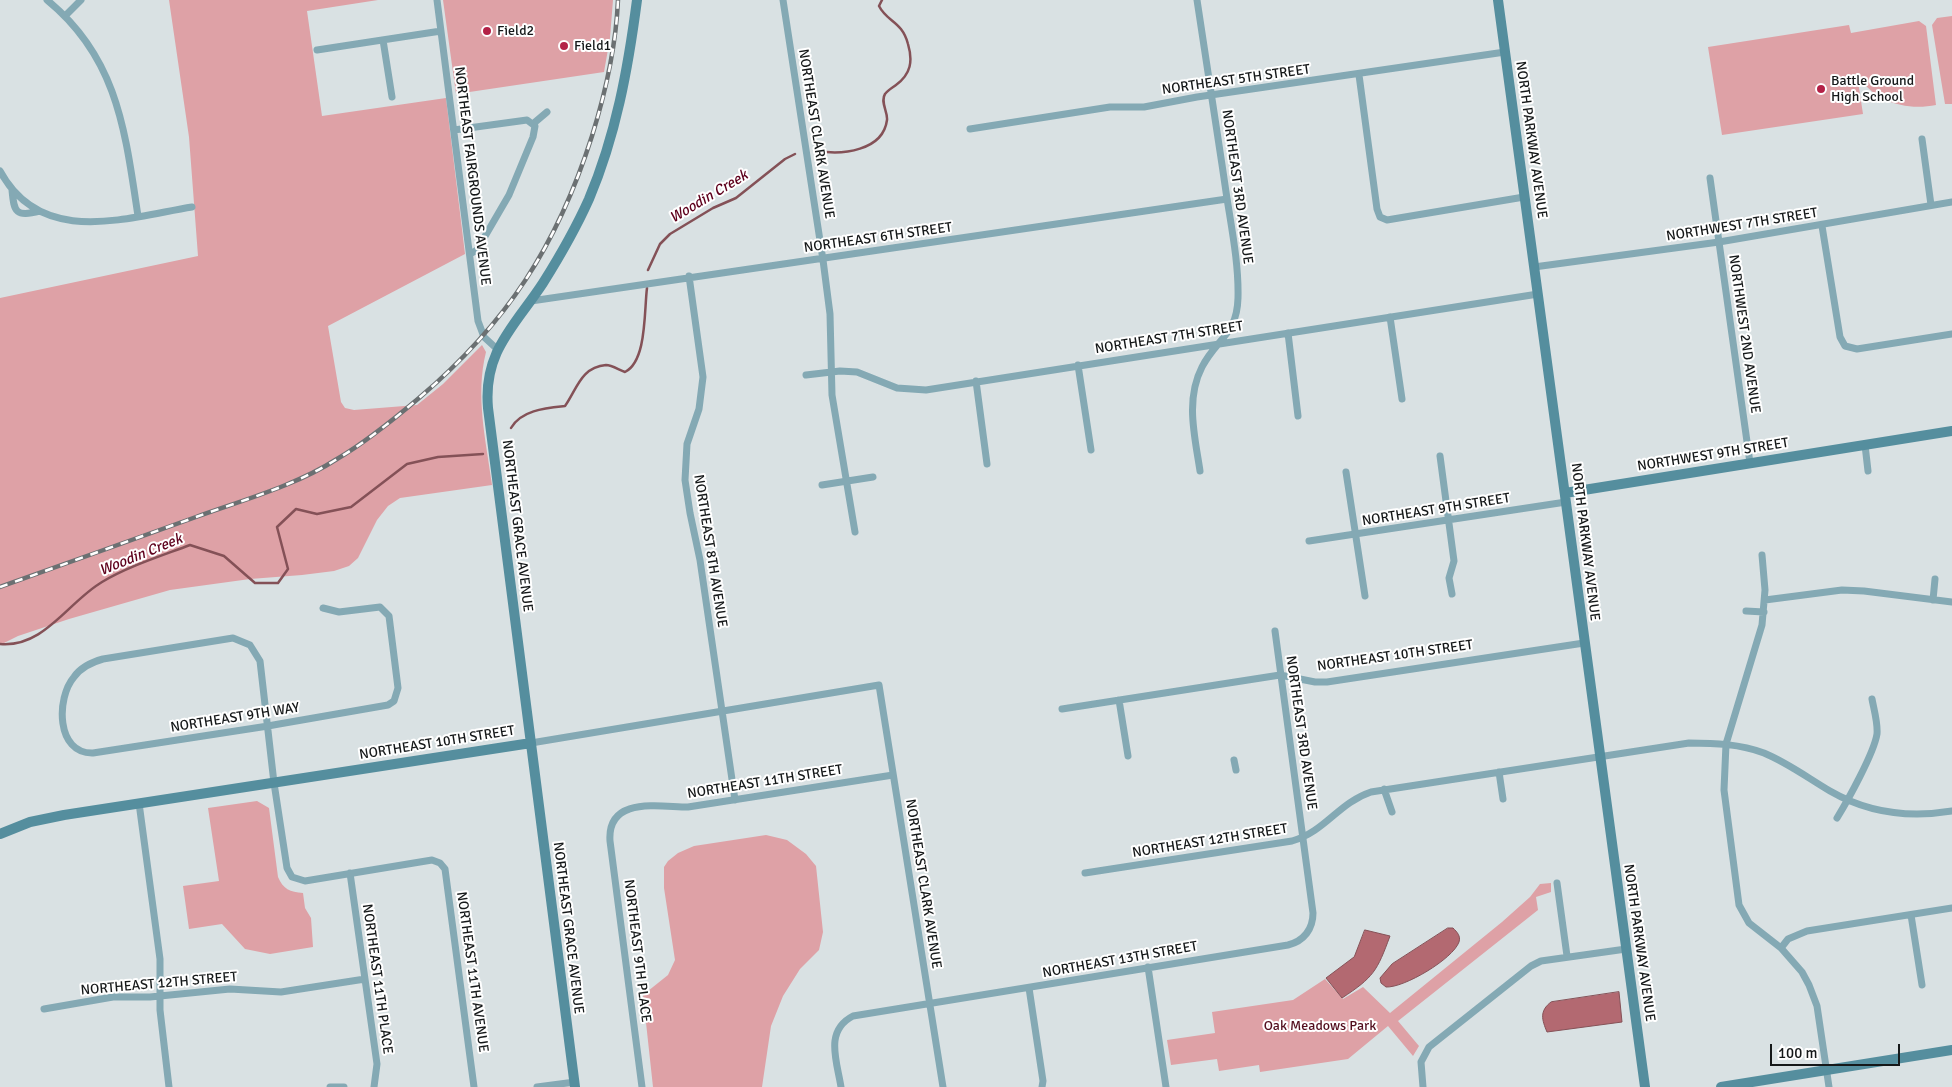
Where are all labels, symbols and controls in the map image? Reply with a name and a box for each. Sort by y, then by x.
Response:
place label: Field2 [497,23,534,39]
marker: Field2 [481,25,493,37]
place label: Field1 [574,38,611,54]
marker: Field1 [558,40,570,52]
street label: NORTHEAST CLARK AVENUE [794,48,838,220]
street label: NORTH PARKWAY AVENUE [1512,60,1550,220]
street label: NORTHEAST 5TH STREET [1161,61,1311,99]
street label: NORTHEAST FAIRGROUNDS AVENUE [450,66,494,286]
place label: Battle Ground High School [1831,73,1914,105]
marker: Battle Ground High School [1815,83,1827,95]
street label: NORTHEAST 3RD AVENUE [1218,109,1256,265]
water label: Woodin Creek [667,167,751,227]
street label: NORTHWEST 7TH STREET [1665,205,1819,245]
street label: NORTHEAST 6TH STREET [803,219,953,257]
street label: NORTHWEST 2ND AVENUE [1725,253,1763,415]
street label: NORTHEAST 7TH STREET [1094,318,1244,358]
street label: NORTHWEST 9TH STREET [1636,435,1790,475]
street label: NORTHEAST GRACE AVENUE [498,439,536,613]
street label: NORTH PARKWAY AVENUE [1567,462,1603,622]
street label: NORTHEAST 8TH AVENUE [690,473,730,629]
street label: NORTHEAST 9TH STREET [1361,490,1511,530]
water label: Woodin Creek [97,530,185,580]
street label: NORTHEAST 10TH STREET [1316,637,1474,675]
street label: NORTHEAST 3RD AVENUE [1282,655,1320,811]
street label: NORTHEAST 9TH WAY [169,699,301,737]
street label: NORTHEAST 10TH STREET [358,722,516,764]
street label: NORTHEAST 11TH STREET [686,761,844,803]
street label: NORTHEAST CLARK AVENUE [901,798,945,970]
street label: NORTHEAST 12TH STREET [1131,820,1289,862]
street label: NORTHEAST GRACE AVENUE [549,841,587,1015]
street label: NORTH PARKWAY AVENUE [1620,863,1658,1023]
street label: NORTHEAST 9TH PLACE [620,879,654,1023]
street label: NORTHEAST 11TH AVENUE [452,890,492,1054]
street label: NORTHEAST 11TH PLACE [358,903,396,1055]
street label: NORTHEAST 13TH STREET [1041,938,1199,982]
street label: NORTHEAST 12TH STREET [80,969,238,999]
park label: Oak Meadows Park [1264,1018,1376,1034]
scale bar [1772,1034,1902,1066]
text: 100 m [1778,1044,1818,1062]

